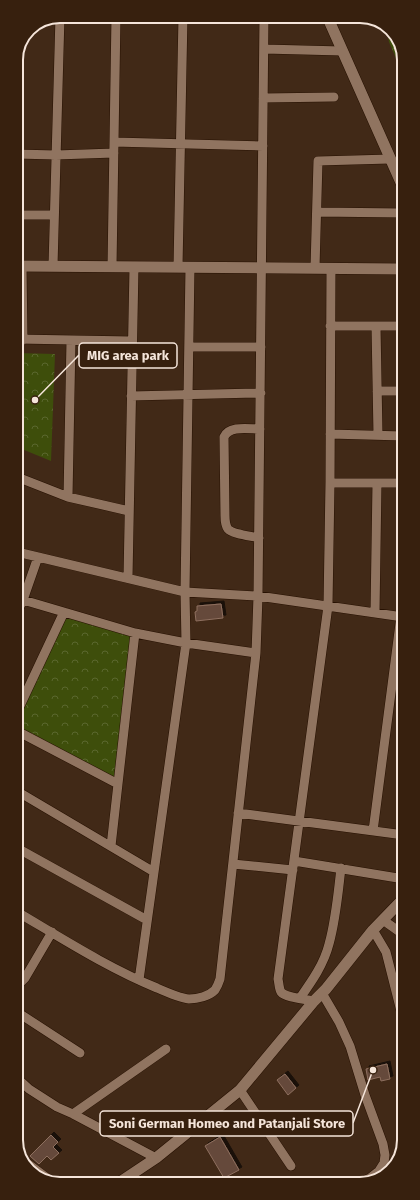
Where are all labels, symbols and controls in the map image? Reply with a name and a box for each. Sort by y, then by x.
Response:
callout: MIG area park [79,343,177,368]
text: MIG area park [87,348,170,363]
callout: Soni German Homeo and Patanjali Store [100,1111,353,1136]
text: Soni German Homeo and Patanjali Store [109,1116,345,1131]

